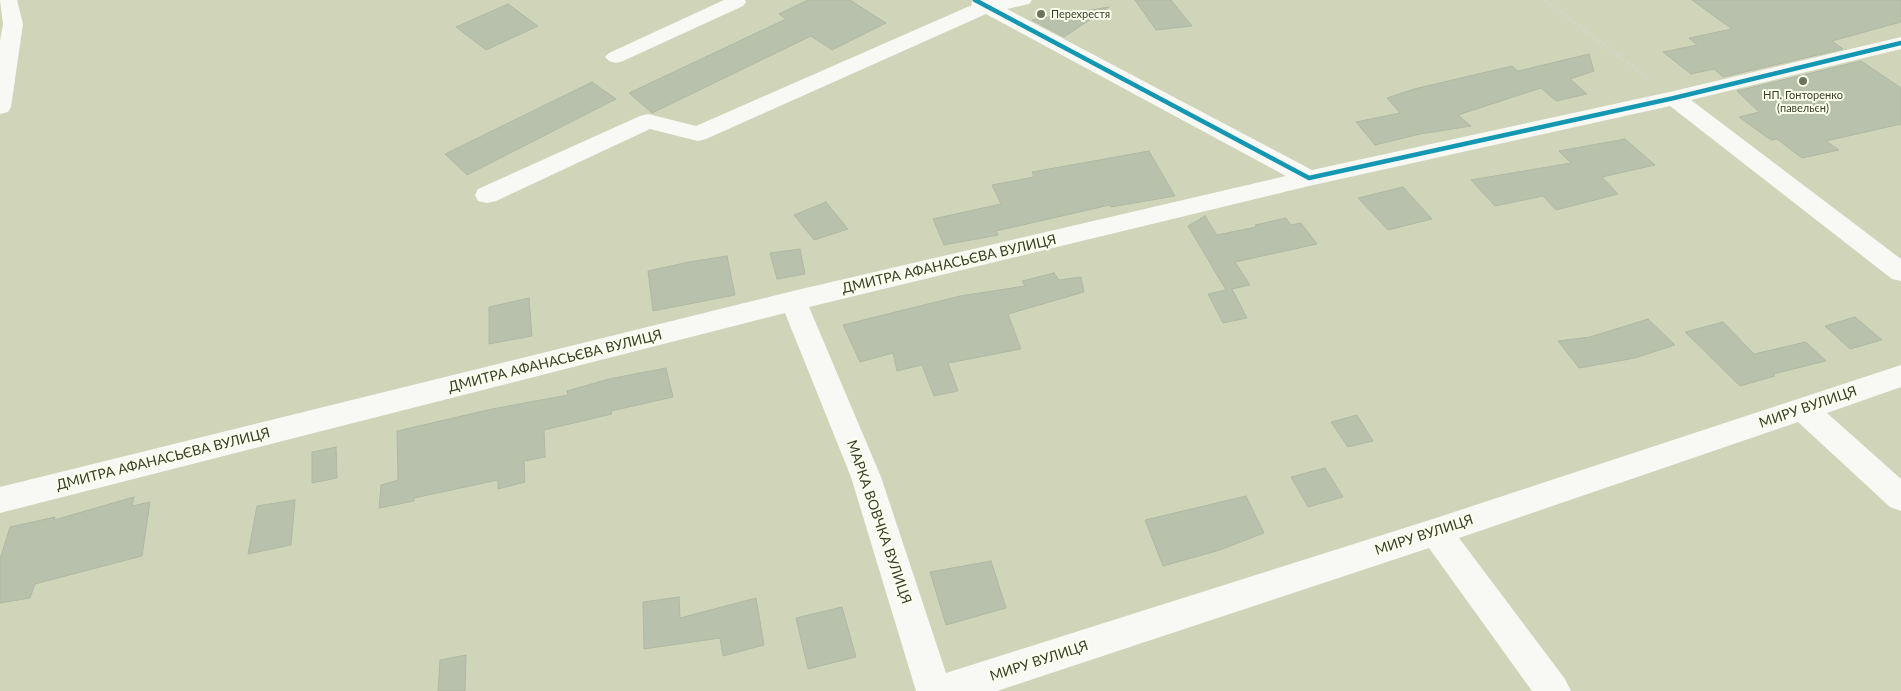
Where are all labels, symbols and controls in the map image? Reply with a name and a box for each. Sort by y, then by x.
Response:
place label: Перехрестя [1051,7,1110,21]
marker: Перехрестя [1035,8,1047,20]
marker: НП. Гонторенко (павельєн) [1797,75,1809,87]
place label: НП. Гонторенко (павельєн) [1763,88,1843,114]
street label: ДМИТРА АФАНАСЬЄВА ВУЛИЦЯ [840,231,1058,297]
street label: ДМИТРА АФАНАСЬЄВА ВУЛИЦЯ [446,326,664,396]
street label: МИРУ ВУЛИЦЯ [1757,382,1859,432]
street label: ДМИТРА АФАНАСЬЄВА ВУЛИЦЯ [54,424,272,494]
street label: МАРКА ВОВЧКА ВУЛИЦЯ [843,438,915,606]
street label: МИРУ ВУЛИЦЯ [1373,511,1475,559]
street label: МИРУ ВУЛИЦЯ [988,637,1090,685]

